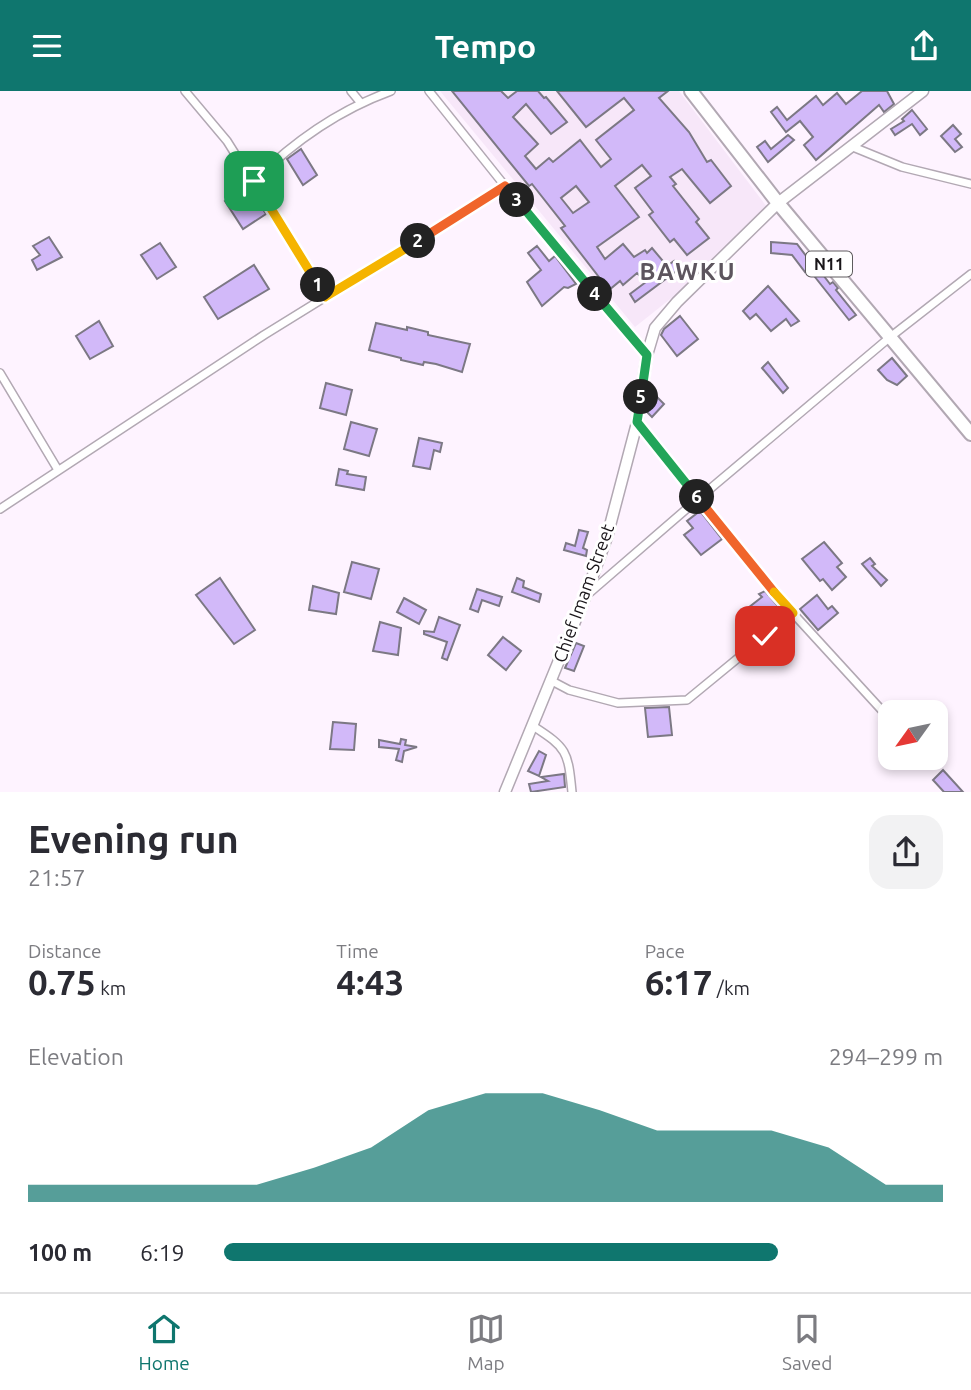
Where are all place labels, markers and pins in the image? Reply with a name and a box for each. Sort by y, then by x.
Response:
pin [224,151,284,211]
pin: 3 [500,183,534,217]
pin: 2 [400,223,436,259]
pin: 1 [300,267,336,303]
pin: 4 [578,277,612,311]
pin: 5 [624,379,658,415]
pin: 6 [680,479,714,515]
pin [735,606,795,666]

